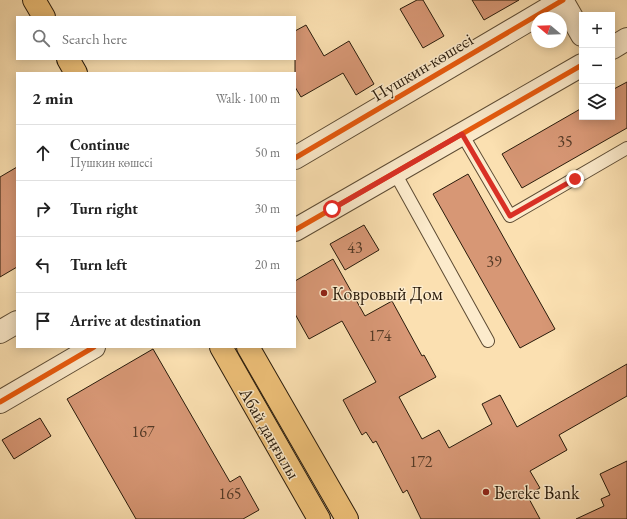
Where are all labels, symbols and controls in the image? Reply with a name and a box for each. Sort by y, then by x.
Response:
north arrow [531,12,567,48]
map controls [579,12,615,120]
button: + [579,12,615,48]
search box [16,16,296,60]
icon: search [30,27,52,49]
street label: Пушкин көшесі [367,27,478,106]
text: Search here [62,29,127,48]
button: − [579,48,615,84]
button: layers [579,84,615,120]
text: 2 min [32,87,73,109]
text: Walk · 100 m [216,90,280,107]
house number: 35 [557,131,573,152]
text: Continue [70,135,130,154]
icon: ahead [32,142,54,164]
text: 50 m [255,144,280,161]
text: Пушкин көшесі [70,154,153,171]
route end [566,170,584,188]
icon: right [32,198,54,220]
text: Turn right [70,199,138,218]
text: 30 m [255,200,280,217]
route start [323,200,341,218]
house number: 43 [347,237,363,258]
house number: 39 [486,251,502,272]
icon: left [32,254,54,276]
text: Turn left [70,255,127,274]
text: 20 m [255,256,280,273]
place label: Ковровый Дом [332,282,443,305]
marker: Ковровый Дом [319,288,329,298]
icon: arrive [32,310,54,332]
text: Arrive at destination [70,311,201,330]
house number: 174 [368,325,392,346]
street label: Абай даңғылы [234,382,306,483]
house number: 167 [131,421,155,442]
house number: 172 [409,451,433,472]
place label: Bereke Bank [494,481,580,504]
house number: 165 [218,483,242,504]
marker: Bereke Bank [481,487,491,497]

